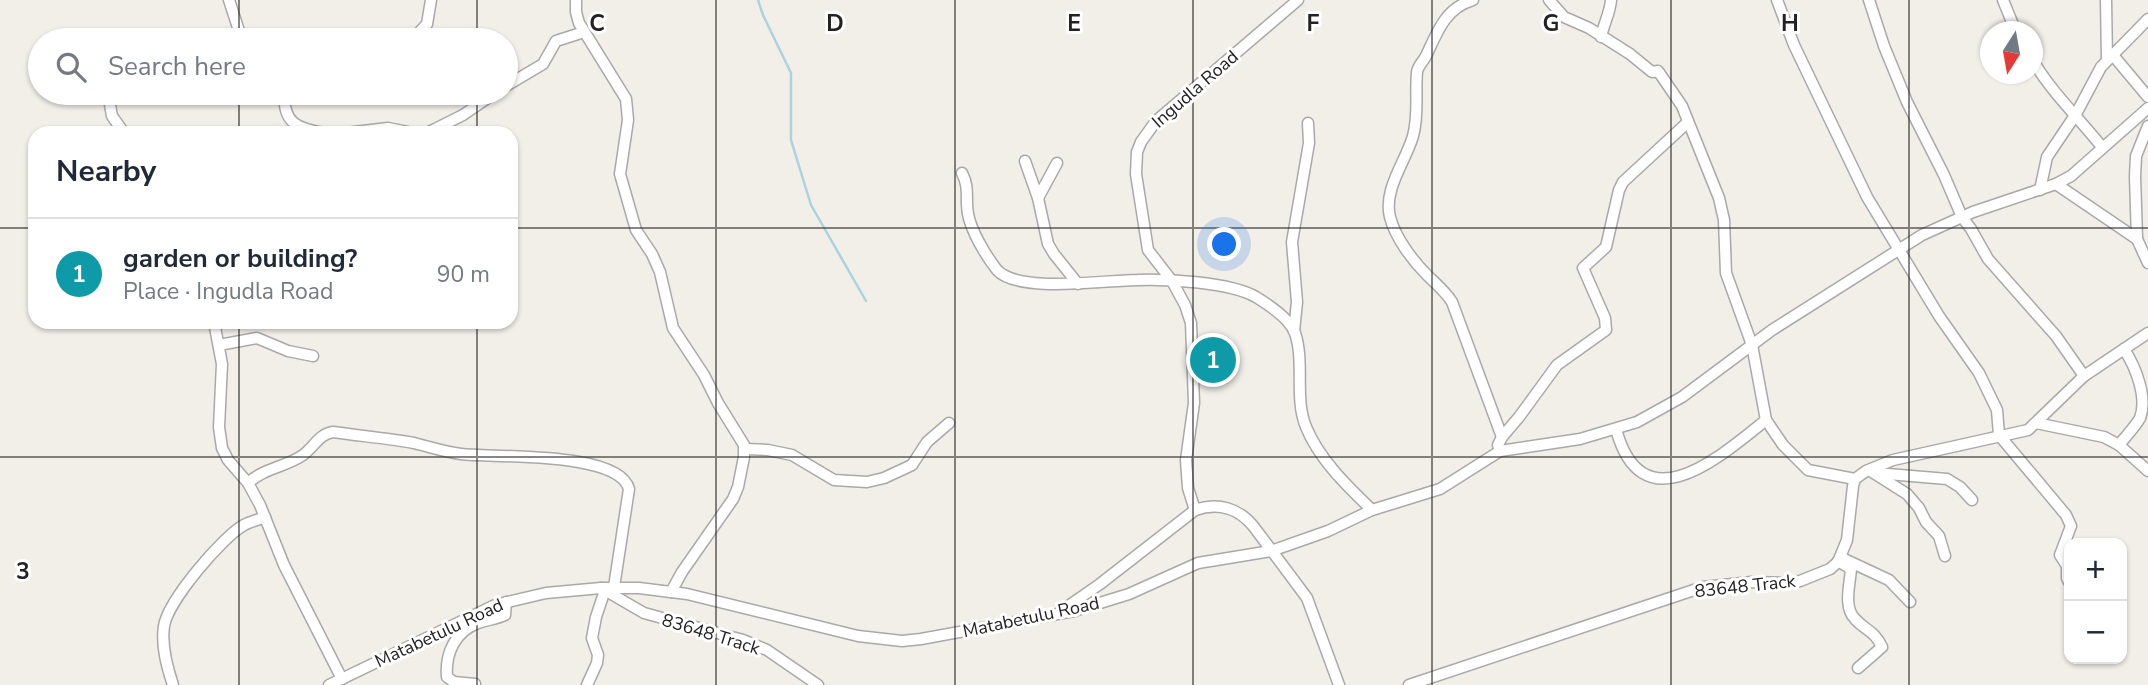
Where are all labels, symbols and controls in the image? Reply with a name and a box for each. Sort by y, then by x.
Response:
text: C [589,8,605,39]
text: D [826,8,844,39]
text: E [1067,8,1081,39]
text: F [1307,8,1320,39]
text: G [1543,8,1559,39]
text: H [1781,8,1799,39]
north arrow [1980,21,2043,84]
search box [28,28,518,105]
street label: Ingudla Road [1147,45,1243,133]
icon: search [52,48,90,86]
text: Search here [108,49,246,84]
text: Nearby [56,151,156,192]
your location [1207,227,1241,261]
text: garden or building? [123,241,357,276]
text: 1 [72,259,86,290]
text: 90 m [437,259,490,290]
text: Place · Ingudla Road [123,276,333,307]
pin: 1 [1190,334,1236,386]
map controls [2064,538,2127,664]
button: + [2064,538,2127,601]
text: 3 [16,556,30,587]
street label: 83648 Track [1693,569,1798,603]
street label: Matabetulu Road [960,591,1102,643]
street label: Matabetulu Road [371,593,507,673]
button: − [2064,601,2127,664]
street label: 83648 Track [659,608,764,661]

